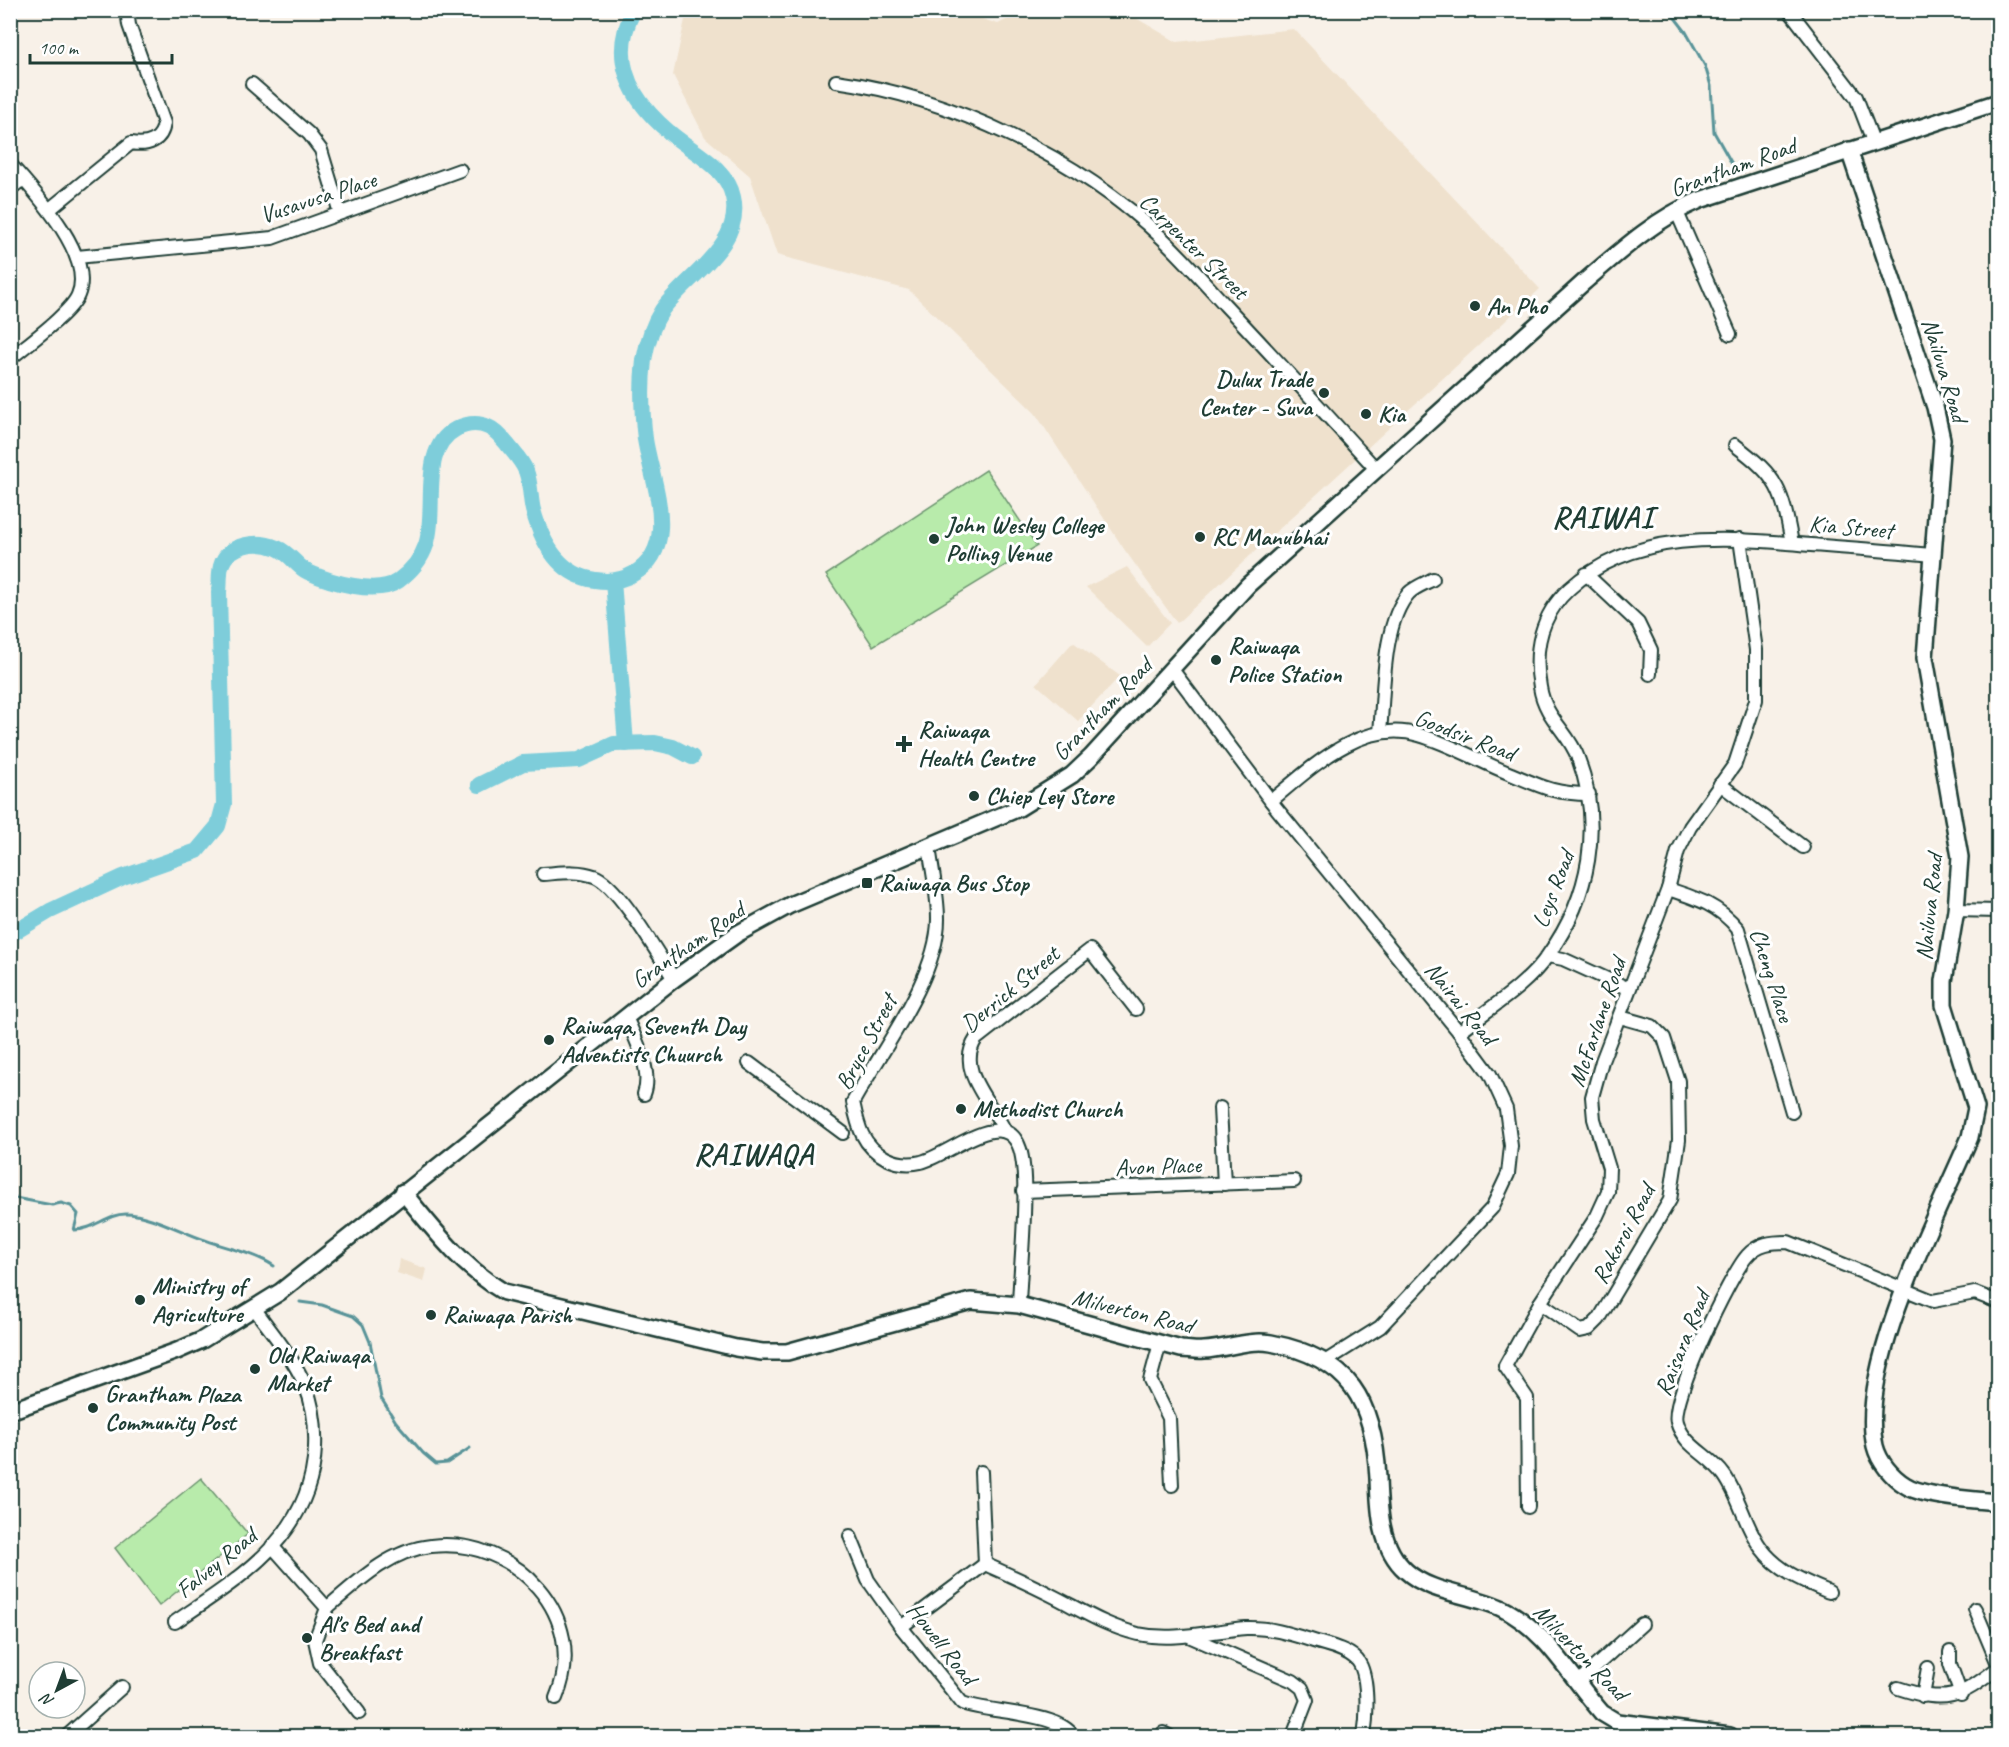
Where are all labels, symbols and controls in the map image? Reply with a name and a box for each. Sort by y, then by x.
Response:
scale bar [30,27,172,65]
text: 100 m [39,37,80,59]
street label: Grantham Road [1666,129,1803,204]
street label: Vusavusa Place [256,163,382,230]
street label: Carpenter Street [1133,187,1256,307]
place label: An Pho [1487,291,1549,321]
marker: An Pho [1468,299,1482,313]
street label: Nailuva Road [1915,314,1976,429]
place label: Dulux Trade Center - Suva [1199,364,1314,422]
marker: Dulux Trade Center - Suva [1317,386,1331,400]
place label: Kia [1378,399,1407,429]
marker: Kia [1359,407,1373,421]
district label: RAIWAI [1552,499,1659,537]
street label: Kia Street [1808,508,1897,546]
place label: John Wesley College Polling Venue [944,510,1106,568]
place label: RC Manubhai [1212,522,1330,552]
marker: RC Manubhai [1193,530,1207,544]
marker: John Wesley College Polling Venue [927,532,941,546]
place label: Raiwaqa Police Station [1228,631,1343,689]
street label: Grantham Road [1045,649,1161,767]
marker: Raiwaqa Police Station [1209,653,1223,667]
street label: Goodsir Road [1410,702,1523,769]
place label: Raiwaqa Health Centre [918,715,1036,773]
marker: Raiwaqa Health Centre [895,735,913,753]
place label: Chiep Ley Store [986,781,1115,811]
marker: Chiep Ley Store [967,789,981,803]
street label: Leys Road [1525,843,1583,932]
street label: Nailuva Road [1908,849,1950,962]
place label: Raiwaqa Bus Stop [879,868,1030,898]
marker: Raiwaqa Bus Stop [860,876,874,890]
street label: Grantham Road [625,893,753,995]
street label: Cheng Place [1743,924,1802,1028]
street label: Derrick Street [955,938,1067,1039]
street label: McFarlane Road [1561,950,1634,1090]
street label: Nairai Road [1418,955,1506,1053]
street label: Bryce Street [828,986,905,1095]
place label: Raiwaqa, Seventh Day Adventists Chuurch [561,1011,748,1069]
marker: Raiwaqa, Seventh Day Adventists Chuurch [542,1033,556,1047]
place label: Methodist Church [973,1094,1123,1124]
marker: Methodist Church [954,1102,968,1116]
district label: RAIWAQA [694,1136,815,1174]
street label: Avon Place [1114,1149,1204,1182]
street label: Rakoroi Road [1584,1176,1663,1289]
place label: Ministry of Agriculture [152,1271,251,1329]
street label: Milverton Road [1069,1281,1200,1341]
street label: Raisara Road [1647,1283,1718,1400]
marker: Ministry of Agriculture [133,1293,147,1307]
place label: Raiwaqa Parish [443,1300,573,1330]
marker: Raiwaqa Parish [424,1308,438,1322]
place label: Old Raiwaqa Market [267,1340,372,1398]
marker: Old Raiwaqa Market [248,1362,262,1376]
place label: Grantham Plaza Community Post [105,1379,243,1437]
marker: Grantham Plaza Community Post [86,1401,100,1415]
street label: Falvey Road [169,1519,265,1605]
street label: Howell Road [900,1596,986,1693]
street label: Milverton Road [1527,1597,1637,1709]
place label: Al's Bed and Breakfast [319,1609,423,1667]
marker: Al's Bed and Breakfast [300,1631,314,1645]
north arrow [27,1660,87,1720]
text: N [35,1688,58,1711]

